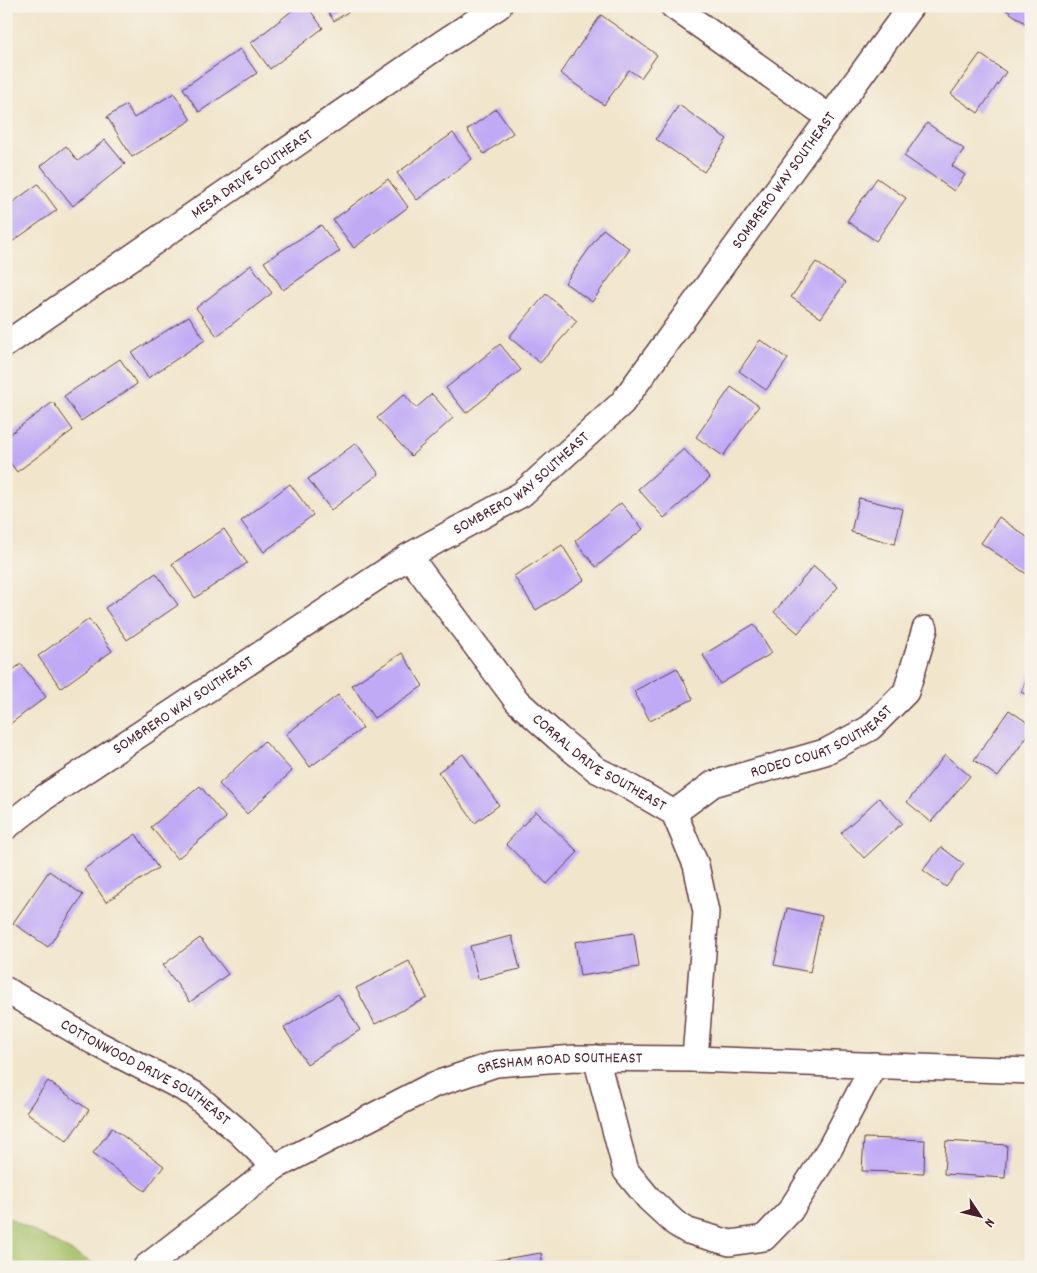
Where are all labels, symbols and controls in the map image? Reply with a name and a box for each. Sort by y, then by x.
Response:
street label: SOMBRERO WAY SOUTHEAST [726,107,842,254]
street label: MESA DRIVE SOUTHEAST [186,124,318,225]
street label: SOMBRERO WAY SOUTHEAST [449,426,595,541]
street label: SOMBRERO WAY SOUTHEAST [108,650,259,760]
street label: RODEO COURT SOUTHEAST [748,700,898,784]
street label: CORRAL DRIVE SOUTHEAST [527,708,671,818]
street label: COTTONWOOD DRIVE SOUTHEAST [56,1013,236,1132]
street label: GRESHAM ROAD SOUTHEAST [474,1046,643,1081]
north arrow [954,1190,1004,1240]
text: N [979,1214,999,1231]

